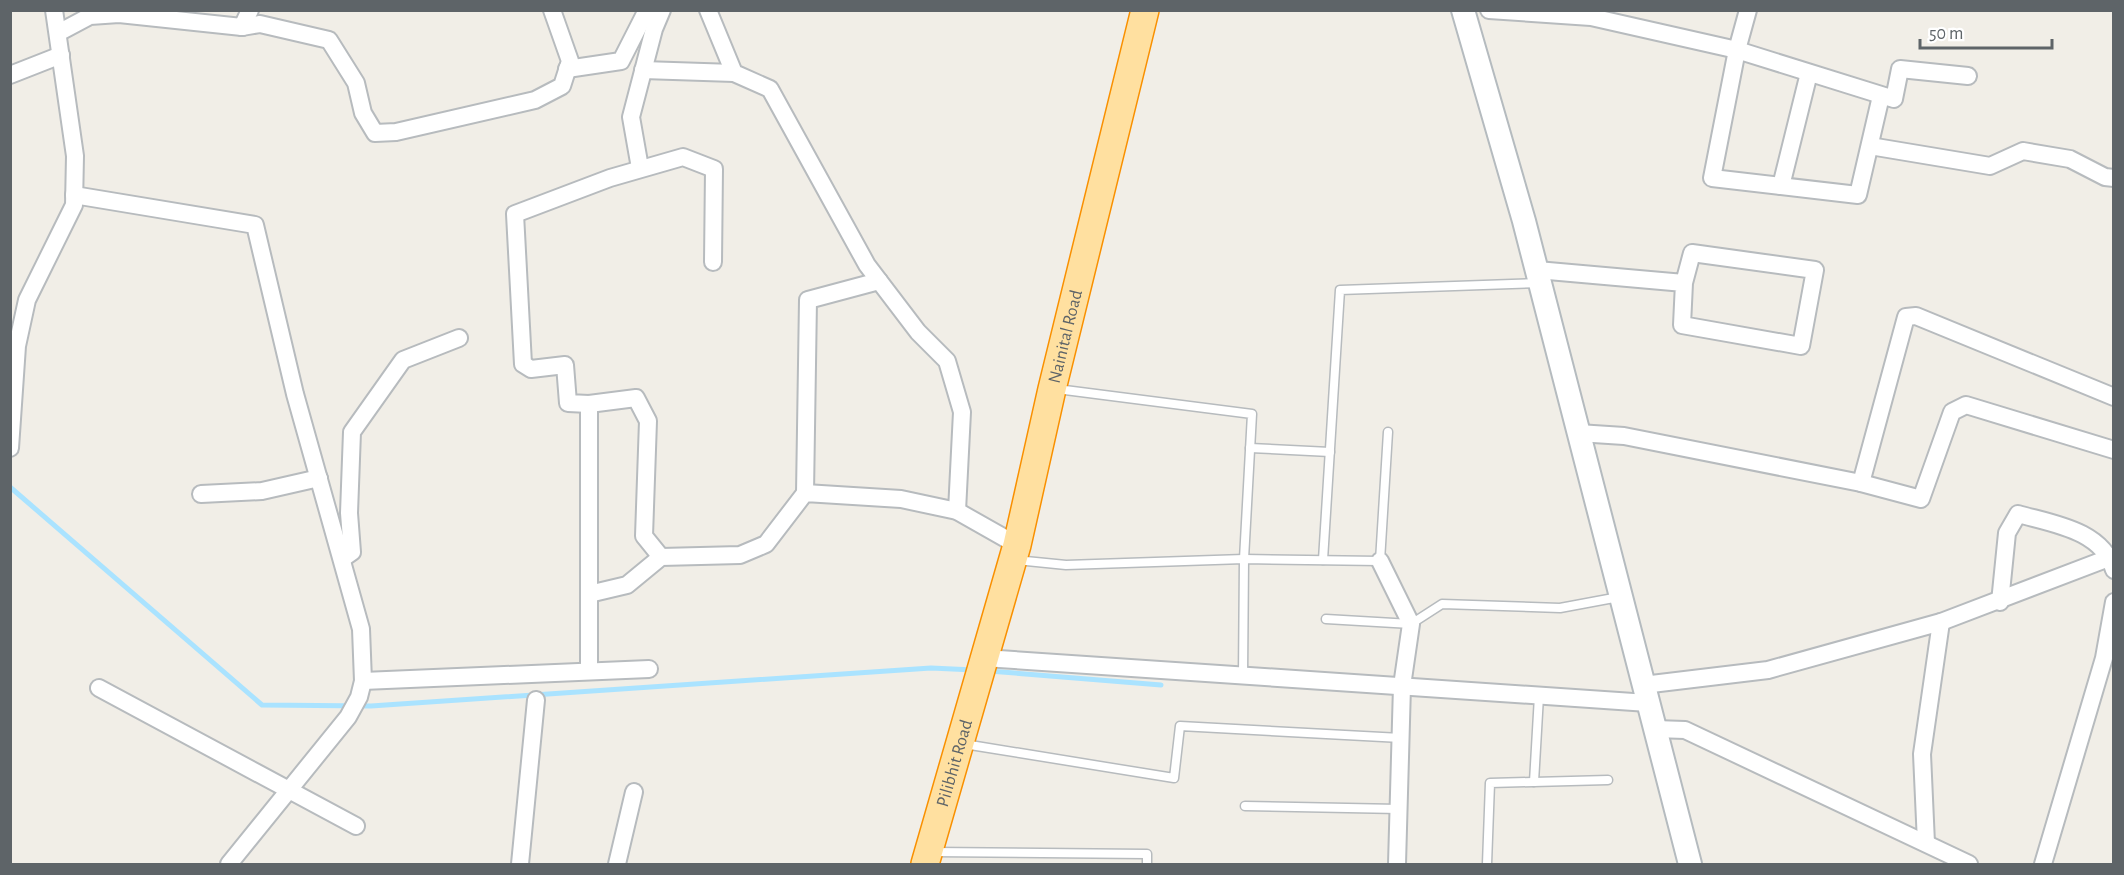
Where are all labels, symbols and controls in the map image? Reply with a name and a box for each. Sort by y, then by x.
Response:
scale bar [1920,12,2052,50]
text: 50 m [1929,25,1963,43]
street label: Nainital Road [1046,288,1086,385]
street label: Pilibhit Road [934,718,976,809]

